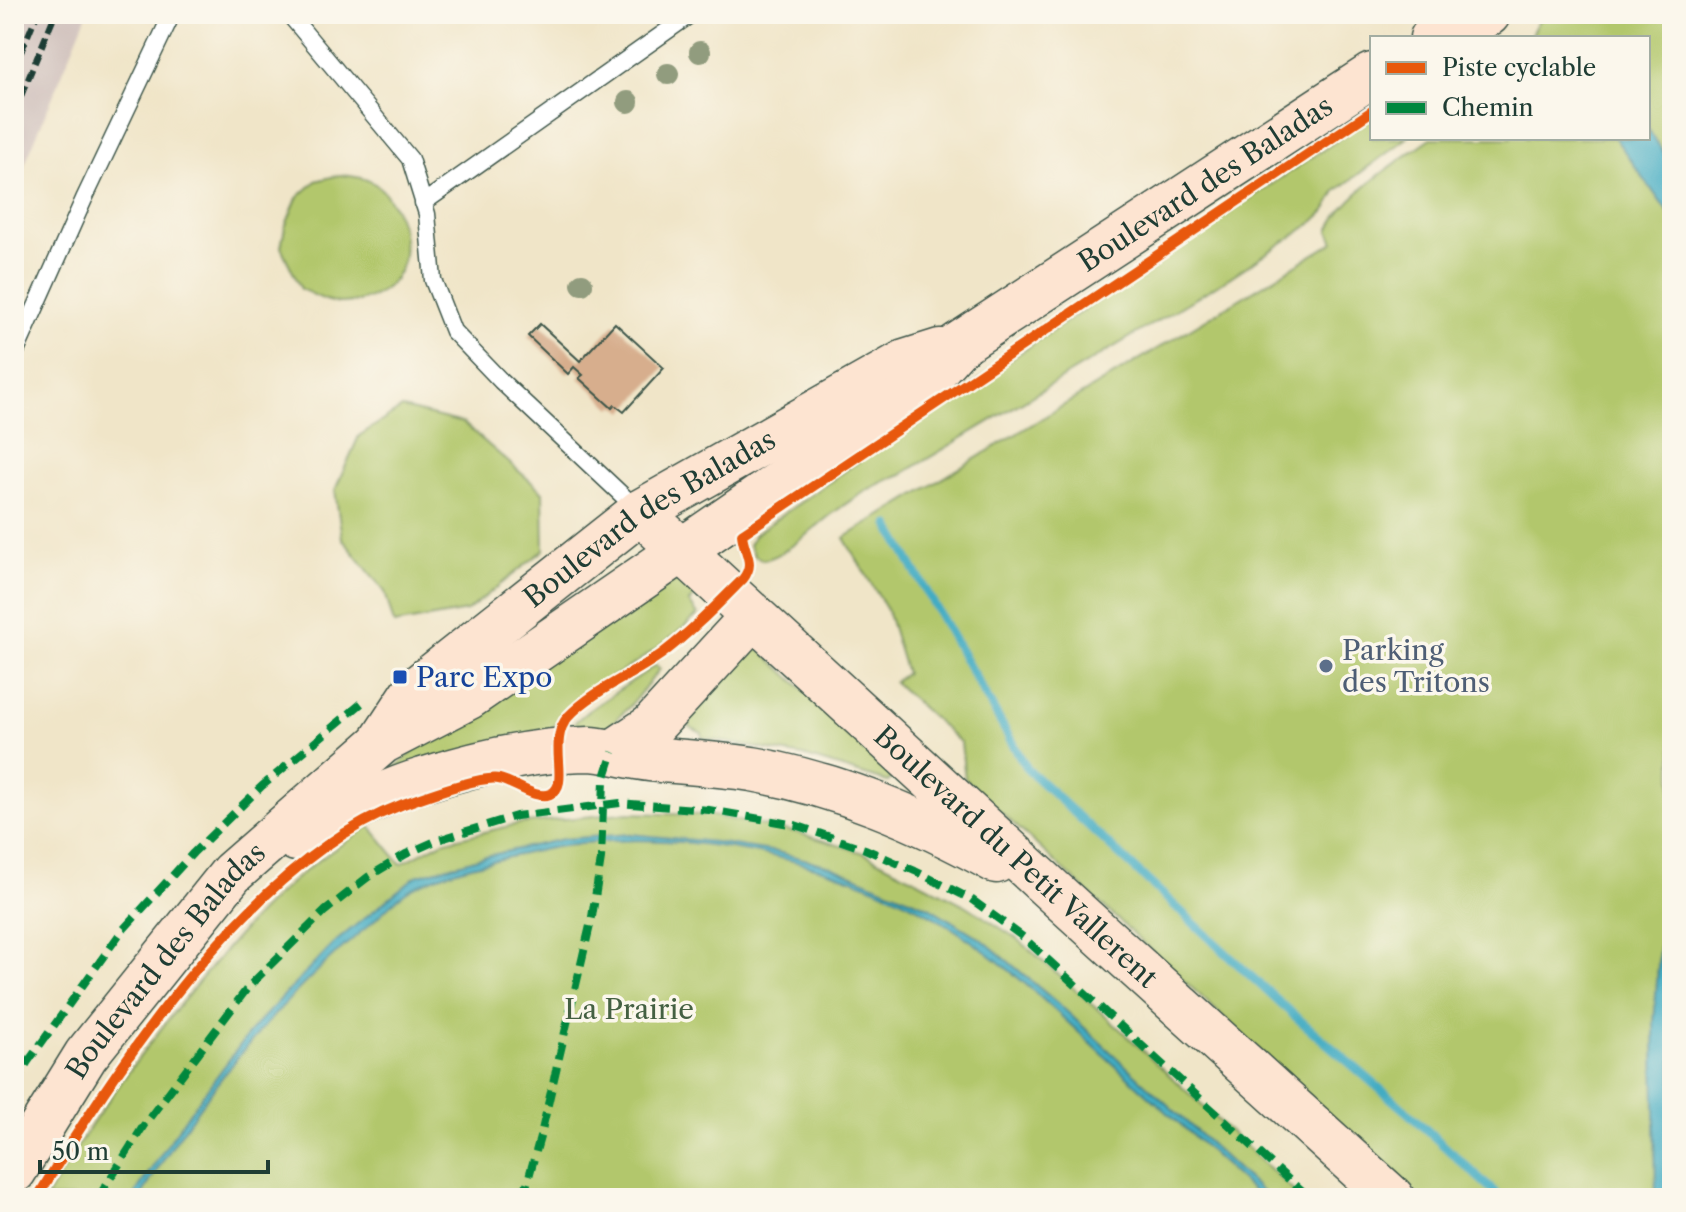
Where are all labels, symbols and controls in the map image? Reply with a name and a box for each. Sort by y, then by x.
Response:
legend [1370,36,1650,140]
text: Piste cyclable [1442,53,1596,82]
street label: Boulevard des Baladas [1072,89,1339,279]
text: Chemin [1442,93,1534,122]
street label: Boulevard des Baladas [517,422,781,614]
place label: Parking des Tritons [1342,633,1490,699]
marker: Parking des Tritons [1317,657,1335,675]
place label: Parc Expo [416,660,553,694]
marker: Parc Expo [391,668,409,686]
street label: Boulevard du Petit Vallerent [867,719,1165,995]
street label: Boulevard des Baladas [58,835,272,1085]
park label: La Prairie [564,992,694,1026]
scale bar [40,1124,268,1174]
text: 50 m [52,1137,109,1166]

